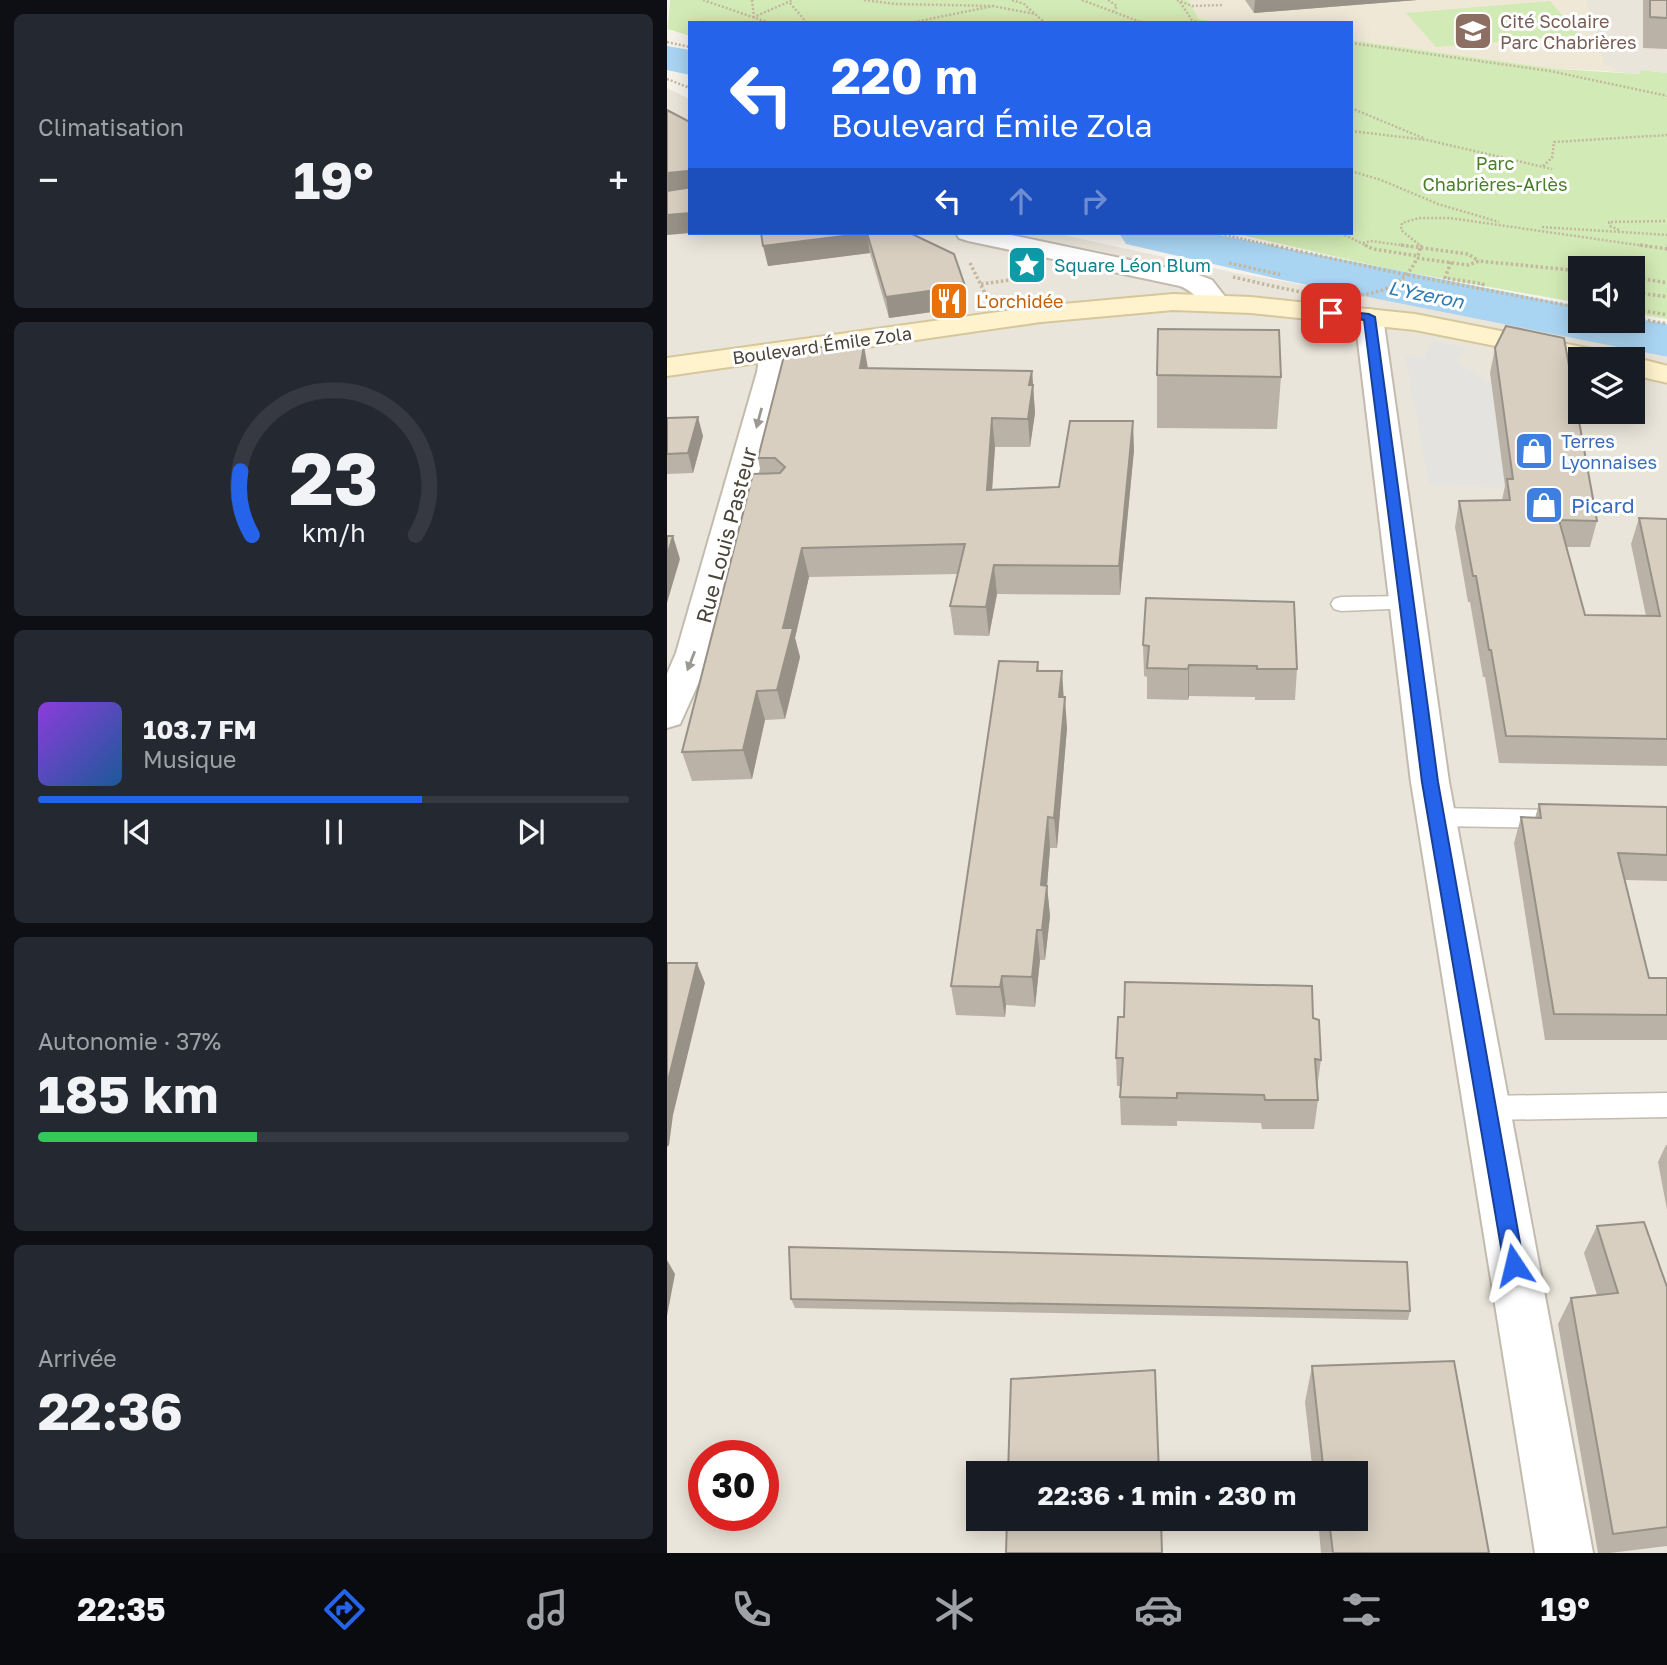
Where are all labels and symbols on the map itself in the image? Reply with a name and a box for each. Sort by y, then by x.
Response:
school or university icon: Cité Scolaire Parc Chabrières [1452,10,1494,52]
place label: Cité Scolaire Parc Chabrières [1500,10,1637,53]
park label: Parc Chabrières-Arlès [1422,152,1568,195]
place icon: Square Léon Blum [1006,244,1048,286]
place label: Square Léon Blum [1054,254,1211,276]
water label: L'Yzeron [1386,275,1467,313]
restaurant icon: L'orchidée [928,280,970,322]
pin [1301,283,1361,343]
place label: L'orchidée [976,290,1064,312]
street label: Boulevard Émile Zola [731,322,913,368]
one-way arrow [753,408,763,429]
shop icon: Terres Lyonnaises [1513,430,1555,472]
place label: Terres Lyonnaises [1561,430,1657,473]
street label: Rue Louis Pasteur [690,444,762,626]
shop icon: Picard [1523,484,1565,526]
place label: Picard [1571,492,1635,518]
one-way arrow [685,650,696,671]
position arrow [1477,1228,1551,1302]
speed limit sign: 30 [688,1440,779,1531]

